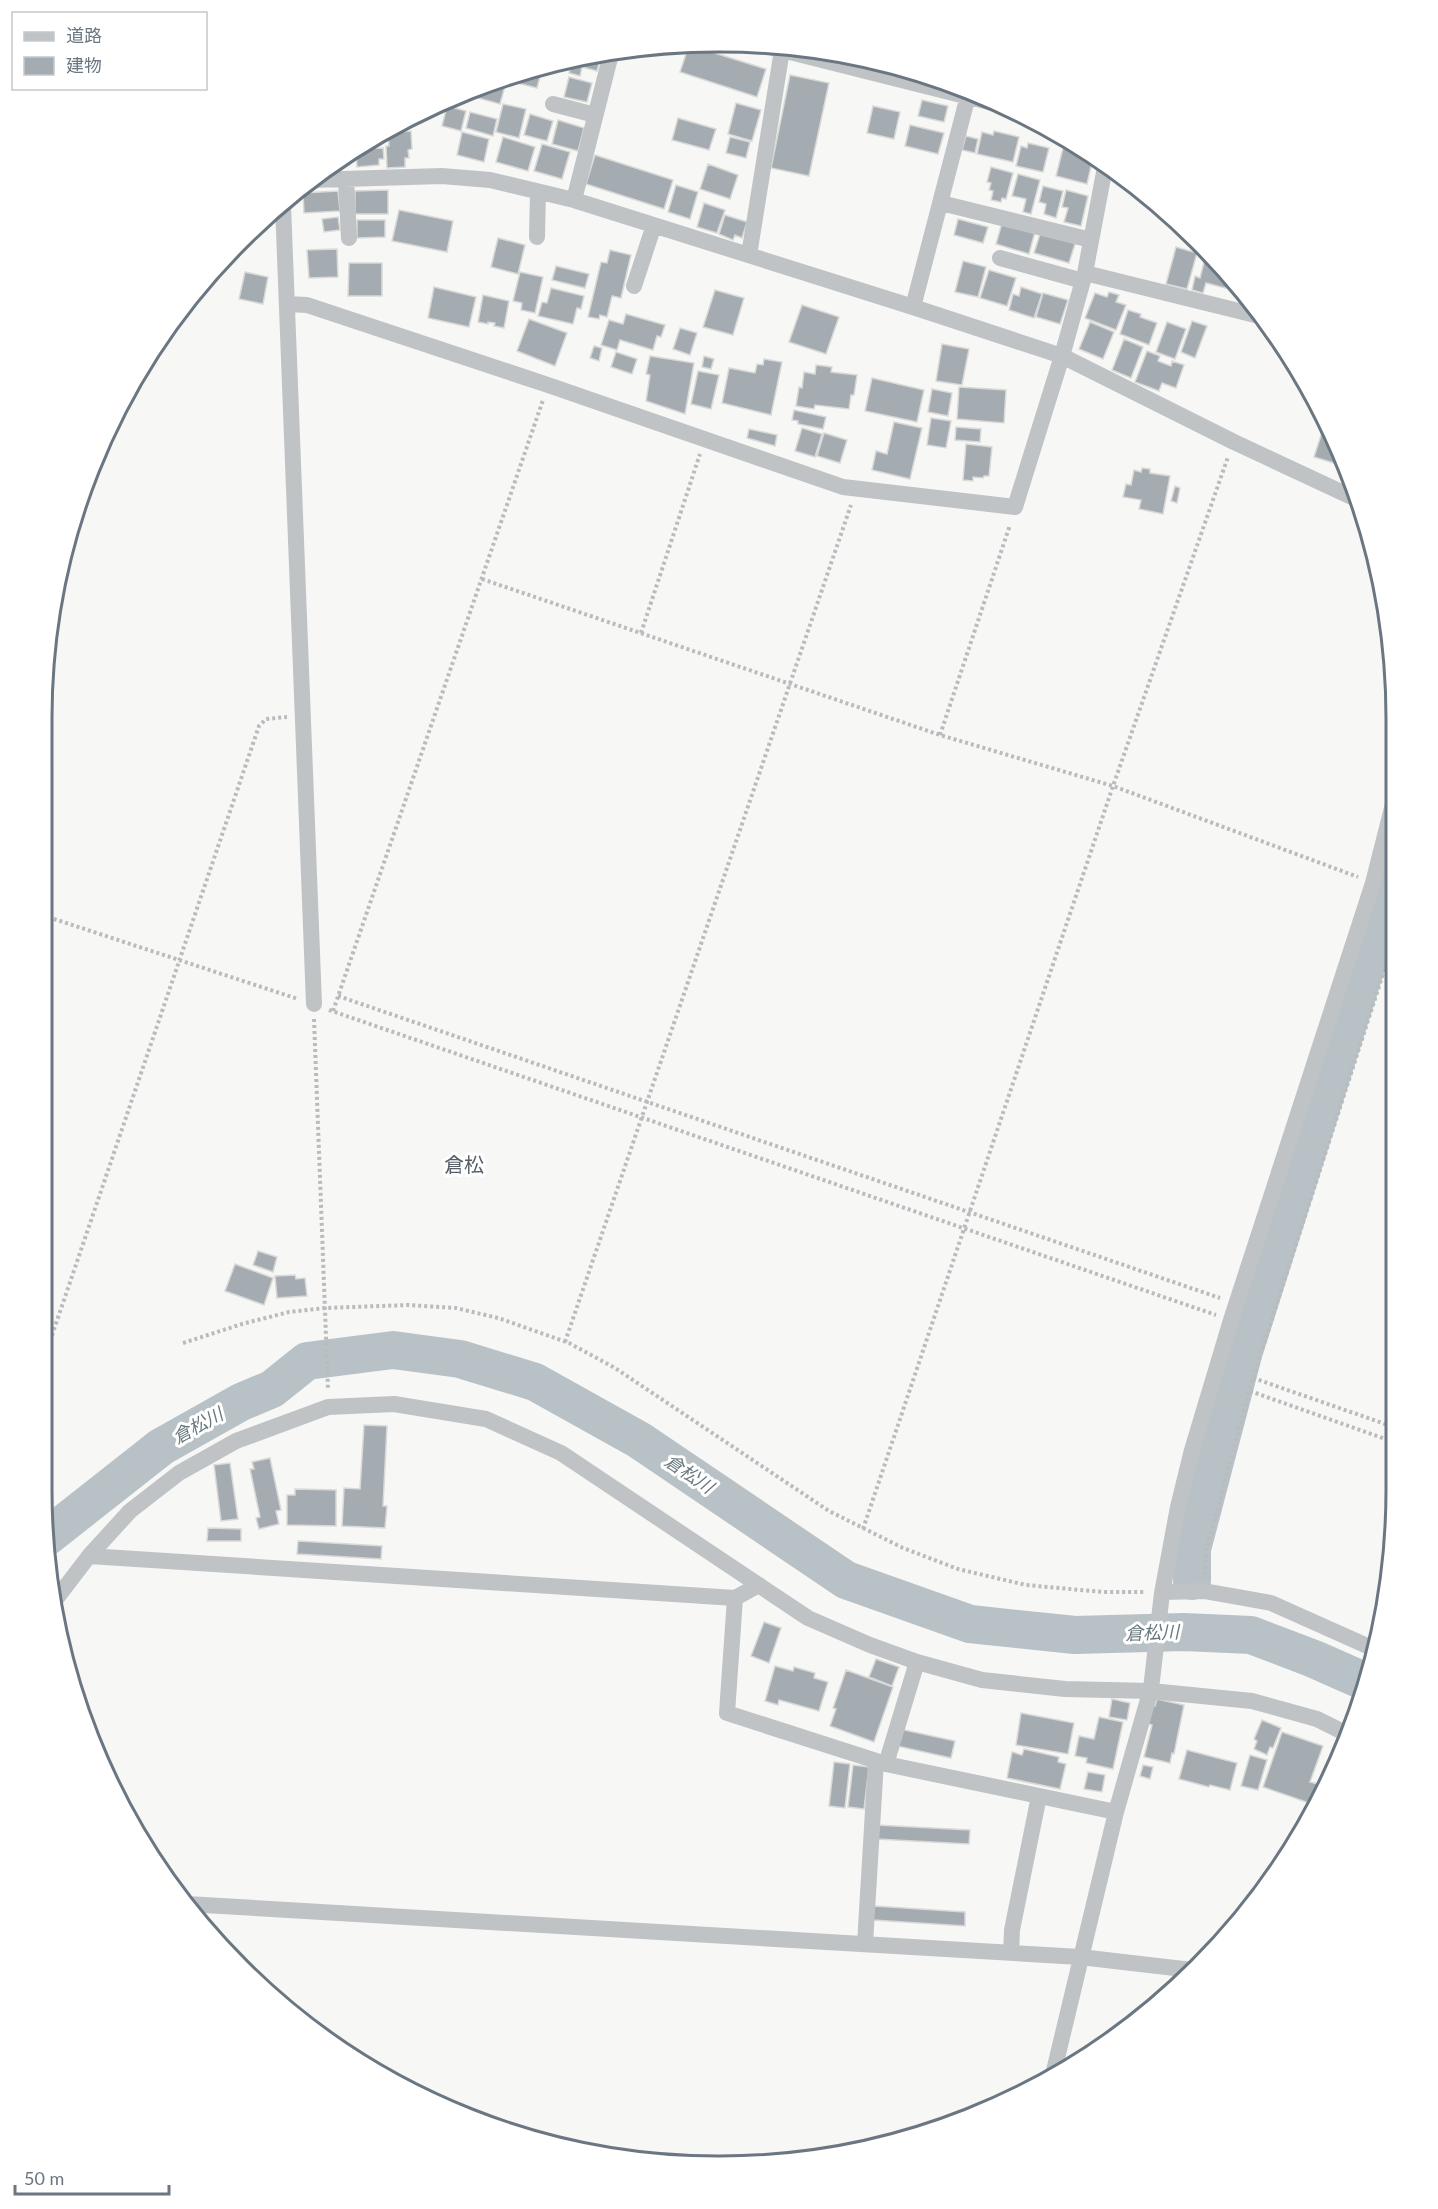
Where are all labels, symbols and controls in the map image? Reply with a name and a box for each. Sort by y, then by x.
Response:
legend [12,12,207,90]
text: 道路 [66,24,102,46]
text: 建物 [66,54,102,76]
district label: 倉松 [444,1152,484,1176]
water label: 倉松川 [169,1401,228,1448]
water label: 倉松川 [661,1449,720,1499]
water label: 倉松川 [1125,1620,1181,1644]
scale bar [15,2158,170,2196]
text: 50 m [24,2167,64,2189]

